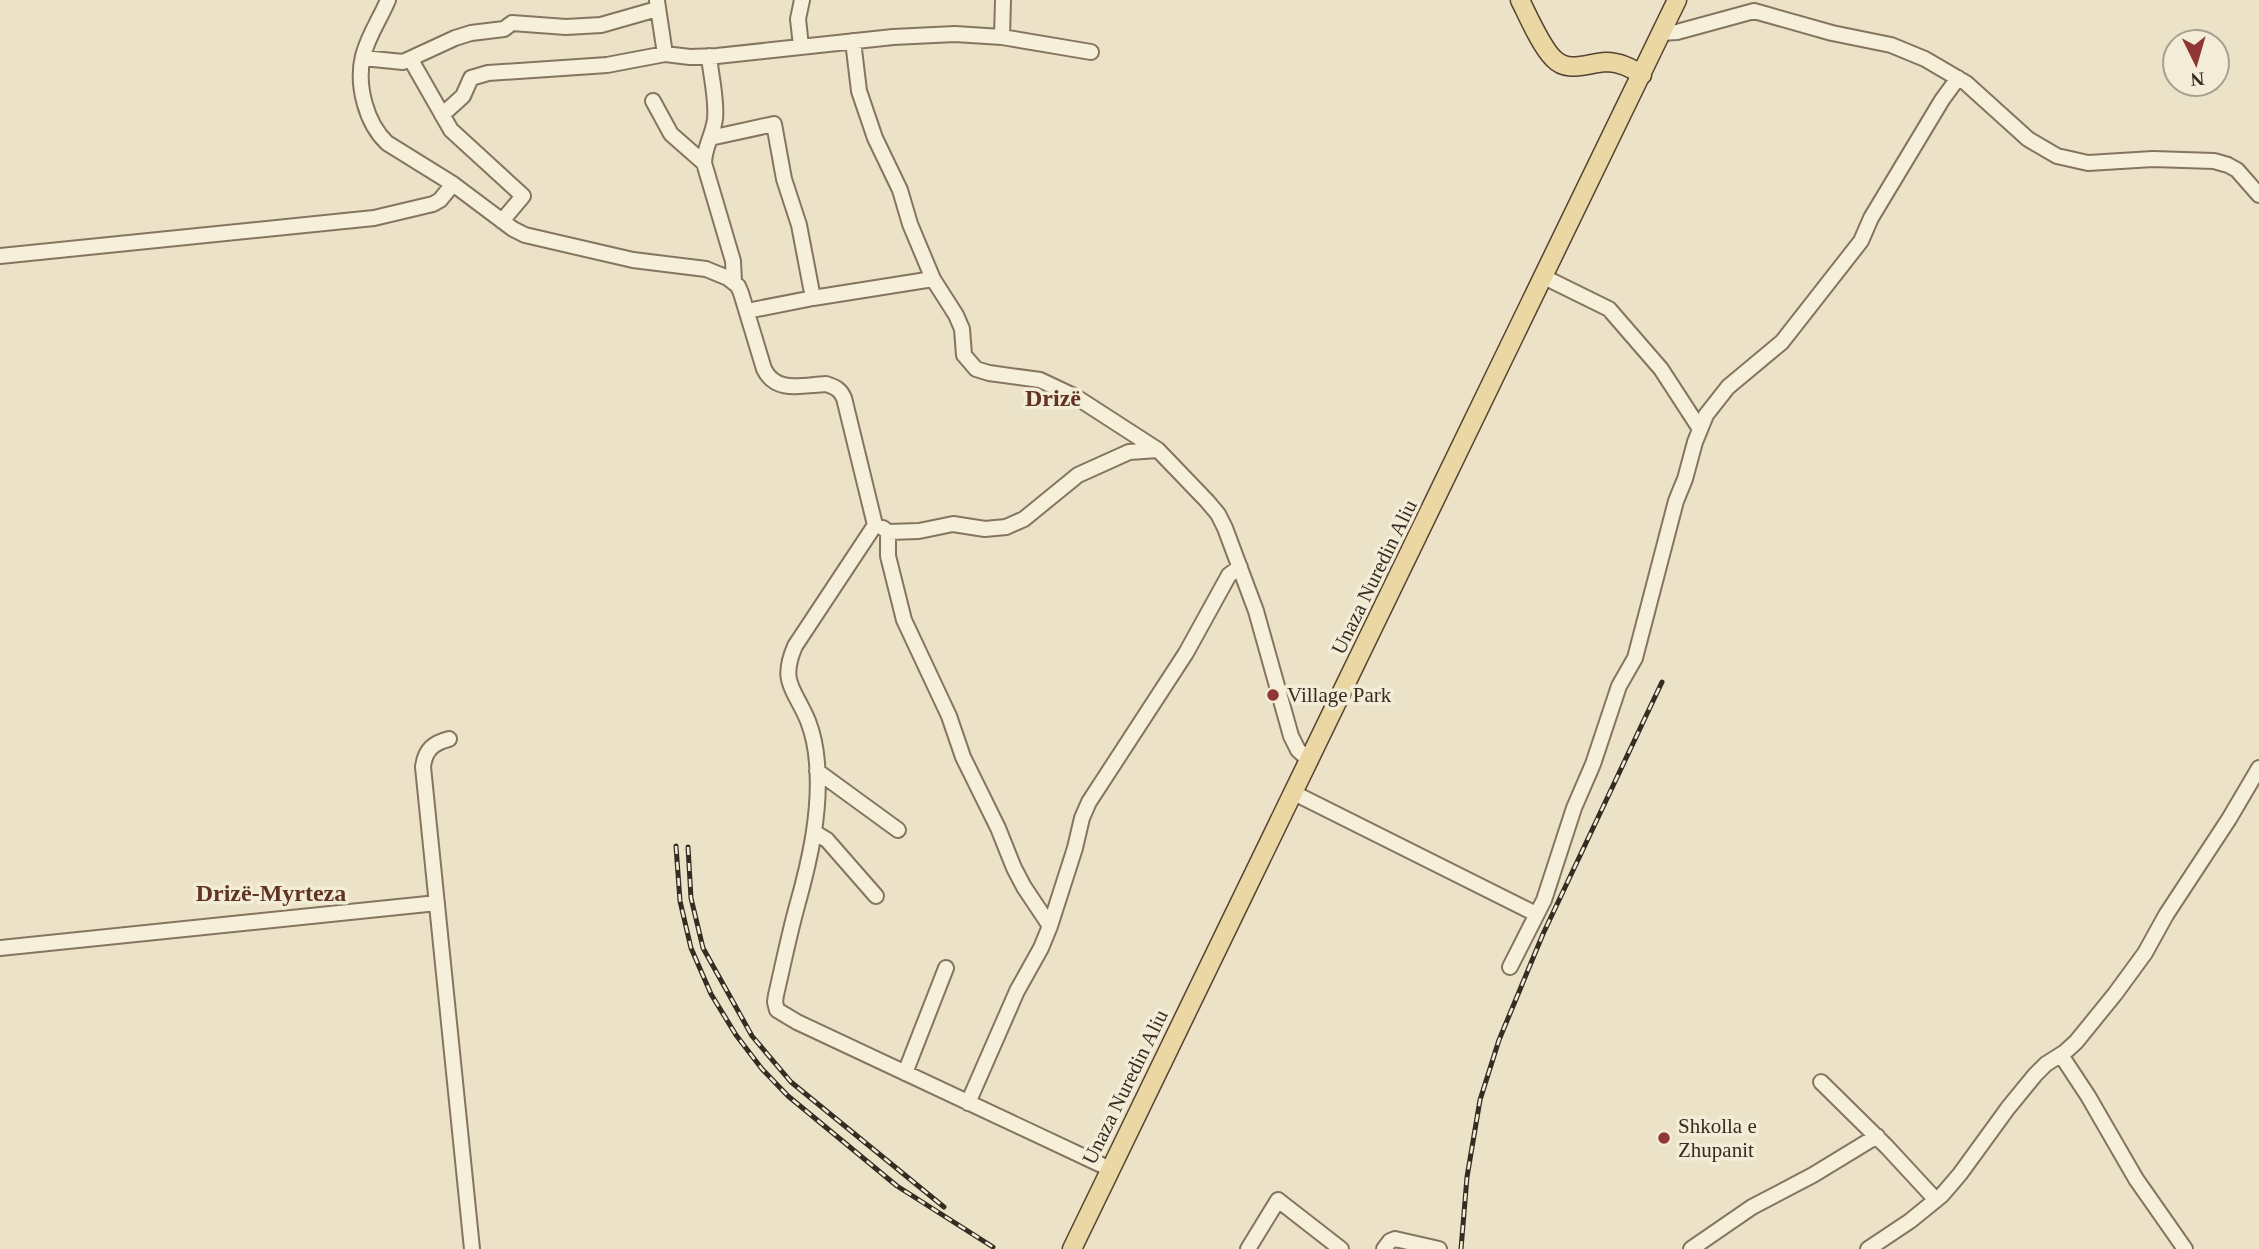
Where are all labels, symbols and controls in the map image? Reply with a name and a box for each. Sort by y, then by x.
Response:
north arrow [2161,28,2231,98]
text: N [2189,68,2205,91]
district label: Drizë [1025,385,1081,411]
street label: Unaza Nuredin Aliu [1326,495,1422,658]
place label: Village Park [1287,683,1392,707]
marker: Village Park [1265,687,1281,703]
district label: Drizë-Myrteza [196,880,346,906]
street label: Unaza Nuredin Aliu [1077,1005,1173,1168]
place label: Shkolla e Zhupanit [1678,1114,1757,1162]
marker: Shkolla e Zhupanit [1656,1130,1672,1146]

